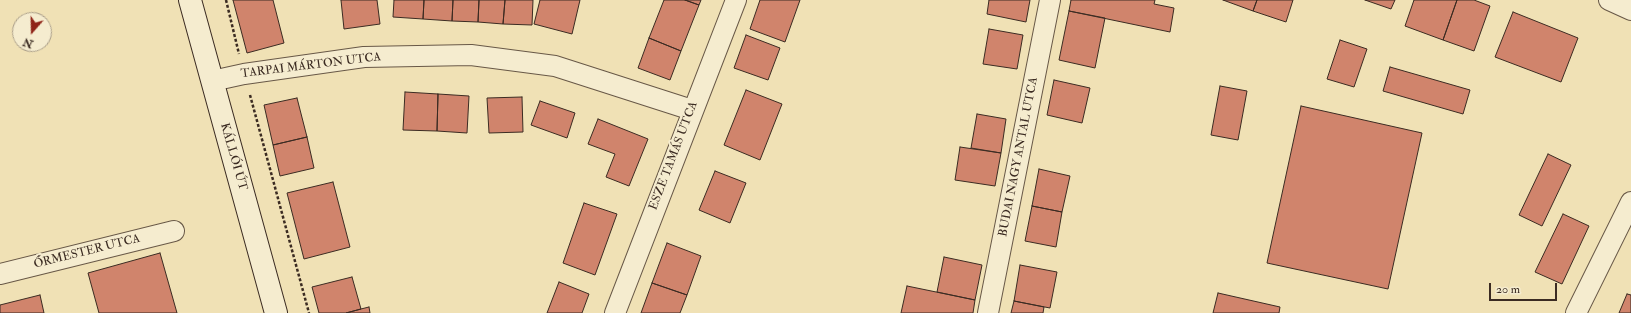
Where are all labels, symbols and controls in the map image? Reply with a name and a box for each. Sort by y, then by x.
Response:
north arrow [12,12,52,52]
text: N [21,35,35,51]
street label: TARPAI MÁRTON UTCA [240,50,382,82]
street label: BUDAI NAGY ANTAL UTCA [996,76,1042,238]
street label: ESZE TAMÁS UTCA [647,100,701,212]
street label: KÁLLÓI ÚT [217,122,249,192]
street label: ŐRMESTER UTCA [32,232,142,272]
scale bar [1491,275,1559,301]
text: 20 m [1496,282,1520,297]

